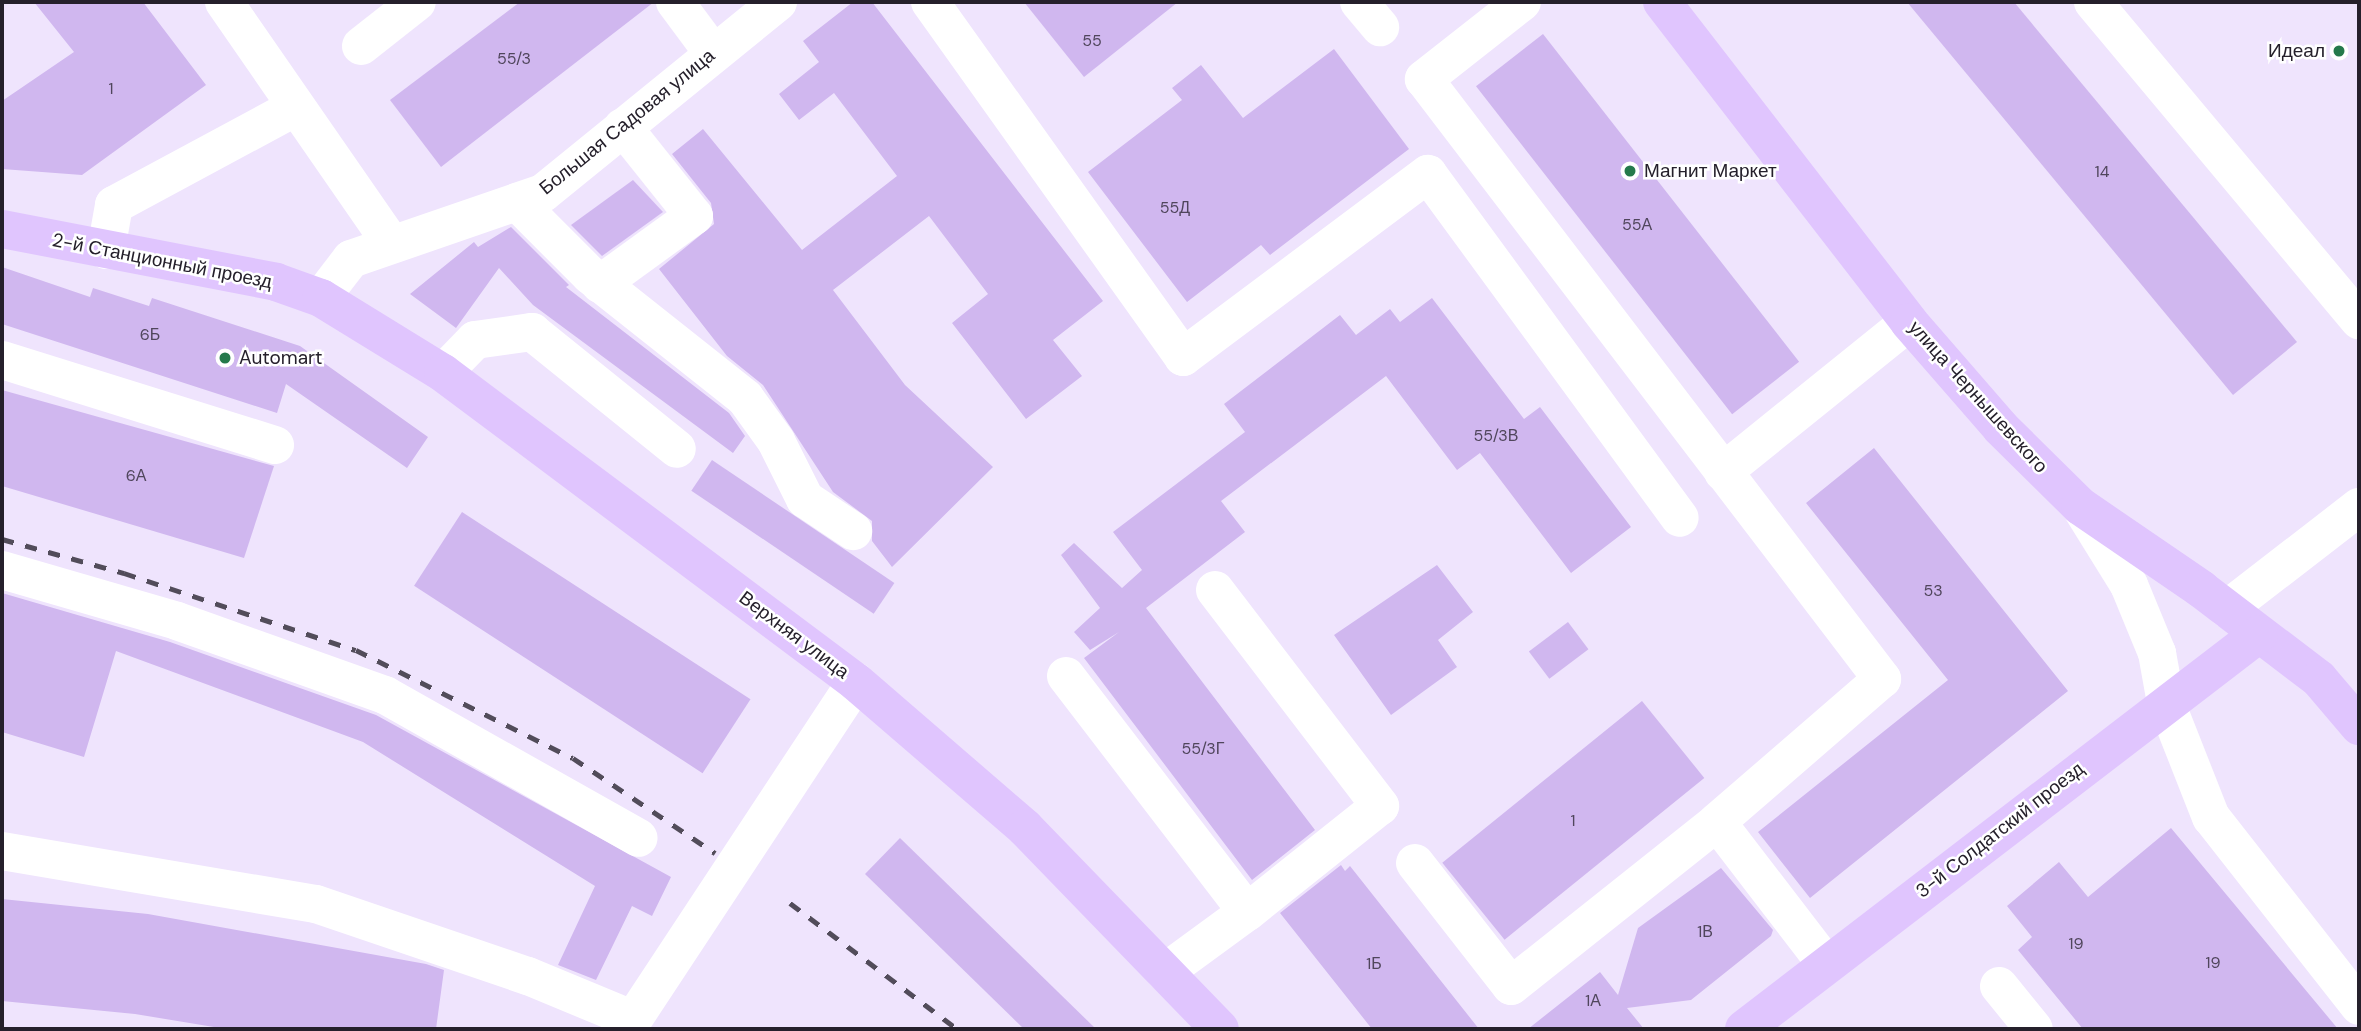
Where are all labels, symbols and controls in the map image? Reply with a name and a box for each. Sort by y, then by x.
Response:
house number: 55 [1082,31,1102,51]
place label: Идеал [2268,40,2325,62]
marker: Идеал [2331,43,2347,59]
street label: Большая Садовая улица [535,44,719,200]
house number: 55/3 [497,49,531,69]
house number: 1 [109,79,113,99]
place label: Магнит Маркет [1644,160,1777,182]
house number: 14 [2095,162,2109,182]
marker: Магнит Маркет [1622,163,1638,179]
house number: 55Д [1160,198,1190,218]
house number: 55А [1622,215,1652,235]
street label: 2-й Станционный проезд [50,228,274,294]
street label: улица Чернышевского [1904,316,2052,478]
house number: 6Б [140,325,160,345]
place label: Automart [239,347,322,369]
marker: Automart [217,350,233,366]
house number: 55/3В [1474,426,1518,446]
house number: 6А [126,466,146,486]
house number: 53 [1923,581,1943,601]
street label: Верхняя улица [735,586,853,684]
house number: 55/3Г [1182,739,1224,759]
street label: 3-й Солдатский проезд [1911,757,2089,903]
house number: 1 [1571,811,1575,831]
house number: 1В [1697,922,1713,942]
house number: 19 [2068,934,2084,954]
house number: 19 [2205,953,2221,973]
house number: 1Б [1366,954,1382,974]
house number: 1А [1585,991,1601,1011]

